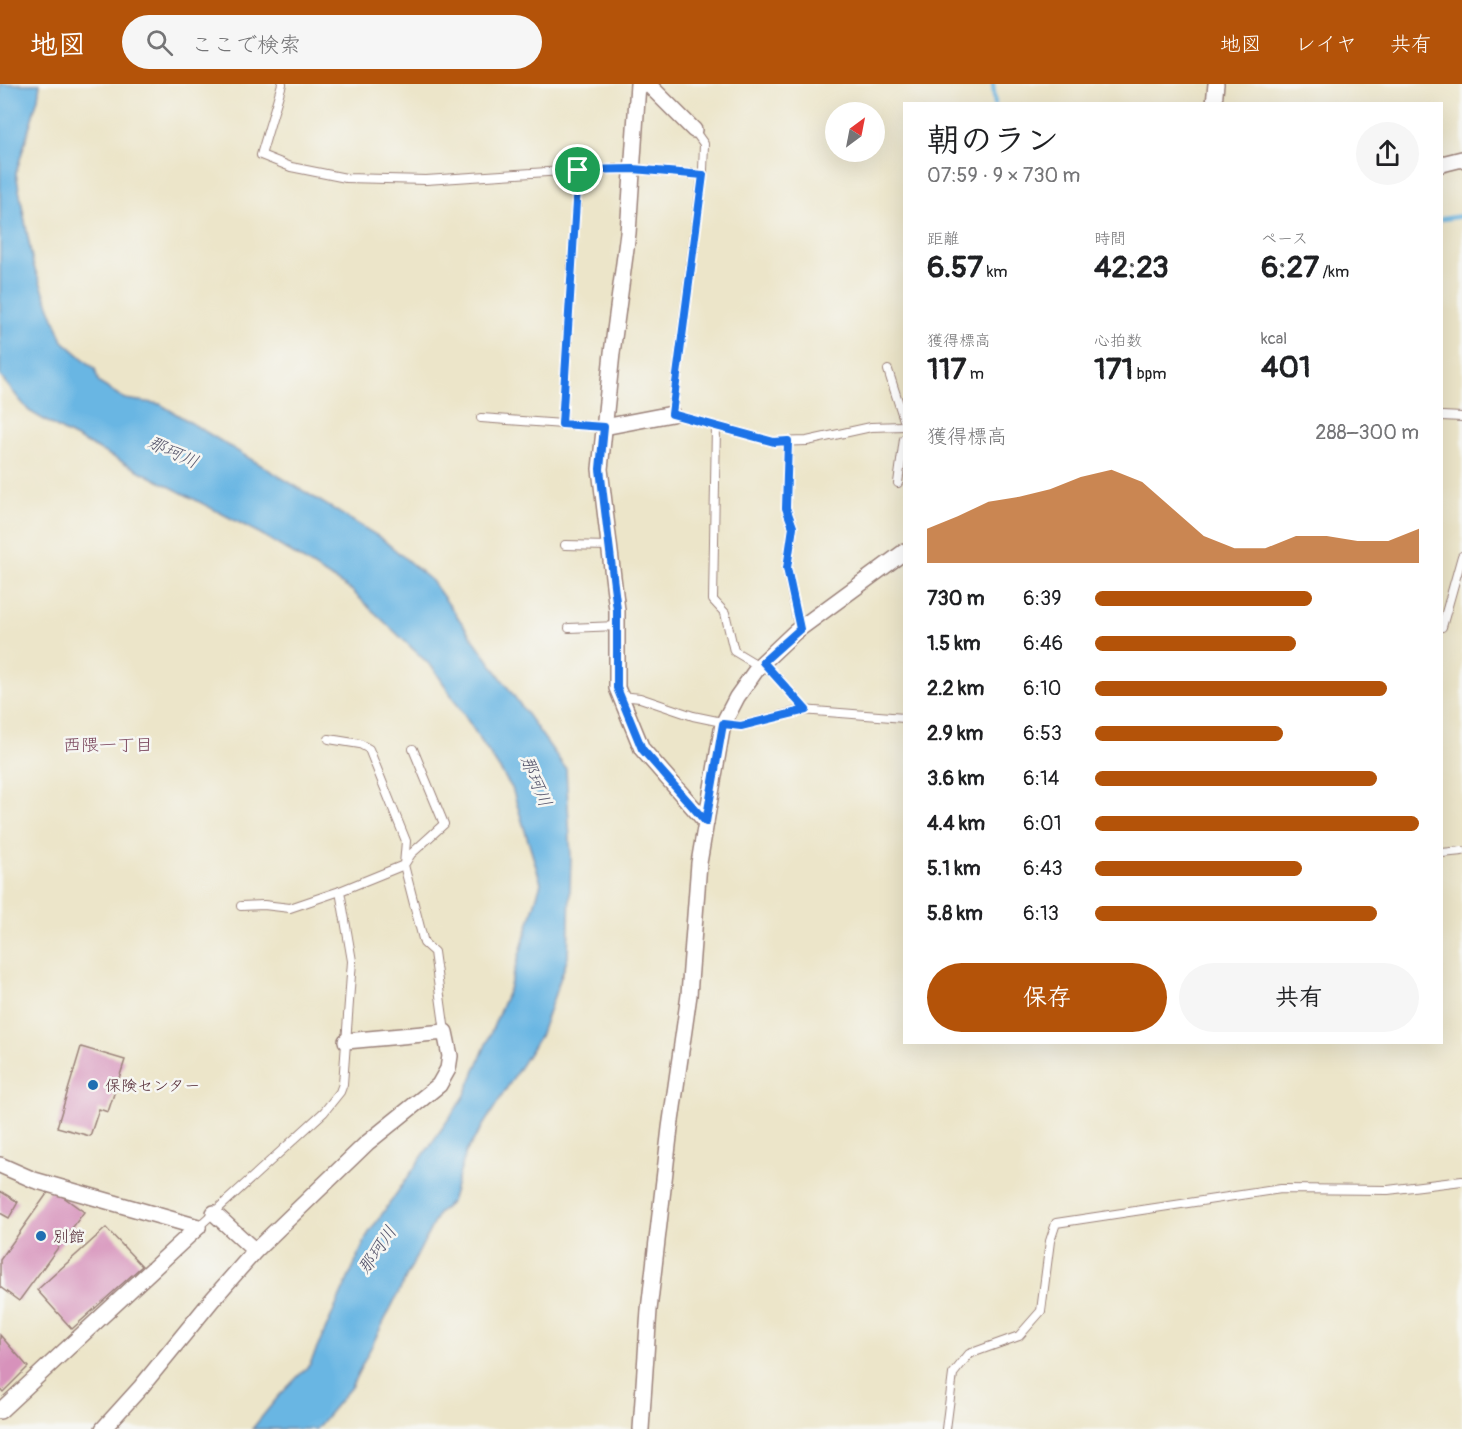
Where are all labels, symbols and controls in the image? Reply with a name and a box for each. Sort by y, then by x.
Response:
search box [122,15,542,69]
icon: search [143,26,176,59]
text: 地図 [30,28,86,63]
text: ここで検索 [191,31,301,59]
text: 地図 [1220,31,1262,58]
text: レイヤ [1295,31,1357,58]
text: 共有 [1390,31,1432,58]
north arrow [825,102,885,162]
map controls [825,102,885,162]
text: 朝のラン [927,120,1059,161]
button: share [1356,122,1419,185]
pin [552,144,603,195]
icon: arrive [561,153,594,186]
text: 07:59 · 9 × 730 m [927,163,1080,188]
text: 距離 [927,229,959,249]
text: 時間 [1094,229,1126,249]
text: ペース [1261,229,1308,249]
text: 6.57 [927,249,983,286]
text: 42:23 [1094,249,1169,286]
text: 6:27 [1261,249,1319,286]
text: km [983,262,1008,282]
text: /km [1319,262,1349,282]
text: kcal [1261,329,1287,349]
text: 獲得標高 [927,331,991,351]
text: 心拍数 [1094,331,1142,351]
text: 401 [1261,349,1311,386]
text: 117 [927,351,966,388]
text: 171 [1094,351,1133,388]
text: m [966,364,984,384]
text: bpm [1133,364,1166,384]
text: 288–300 m [1315,420,1419,445]
text: 獲得標高 [927,424,1007,449]
water label: 那珂川 [143,431,202,474]
text: 730 m [927,586,985,611]
text: 6:39 [1023,586,1061,611]
text: 1.5 km [927,631,980,656]
text: 6:46 [1023,631,1063,656]
text: 2.2 km [927,676,984,701]
text: 6:10 [1023,676,1061,701]
text: 2.9 km [927,721,983,746]
text: 6:53 [1023,721,1062,746]
district label: 西隈一丁目 [63,734,153,757]
water label: 那珂川 [514,752,557,811]
text: 3.6 km [927,766,985,791]
text: 6:14 [1023,766,1059,791]
text: 4.4 km [927,811,985,836]
text: 6:01 [1023,811,1061,836]
text: 5.1 km [927,856,980,881]
text: 6:43 [1023,856,1063,881]
text: 5.8 km [927,901,983,926]
text: 6:13 [1023,901,1059,926]
button: 保存 [927,963,1167,1032]
button: 共有 [1179,963,1419,1032]
place label: 保険センター [105,1076,200,1096]
marker: 保険センター [86,1078,100,1092]
water label: 那珂川 [353,1221,402,1279]
place label: 別館 [53,1227,85,1247]
marker: 別館 [34,1229,48,1243]

